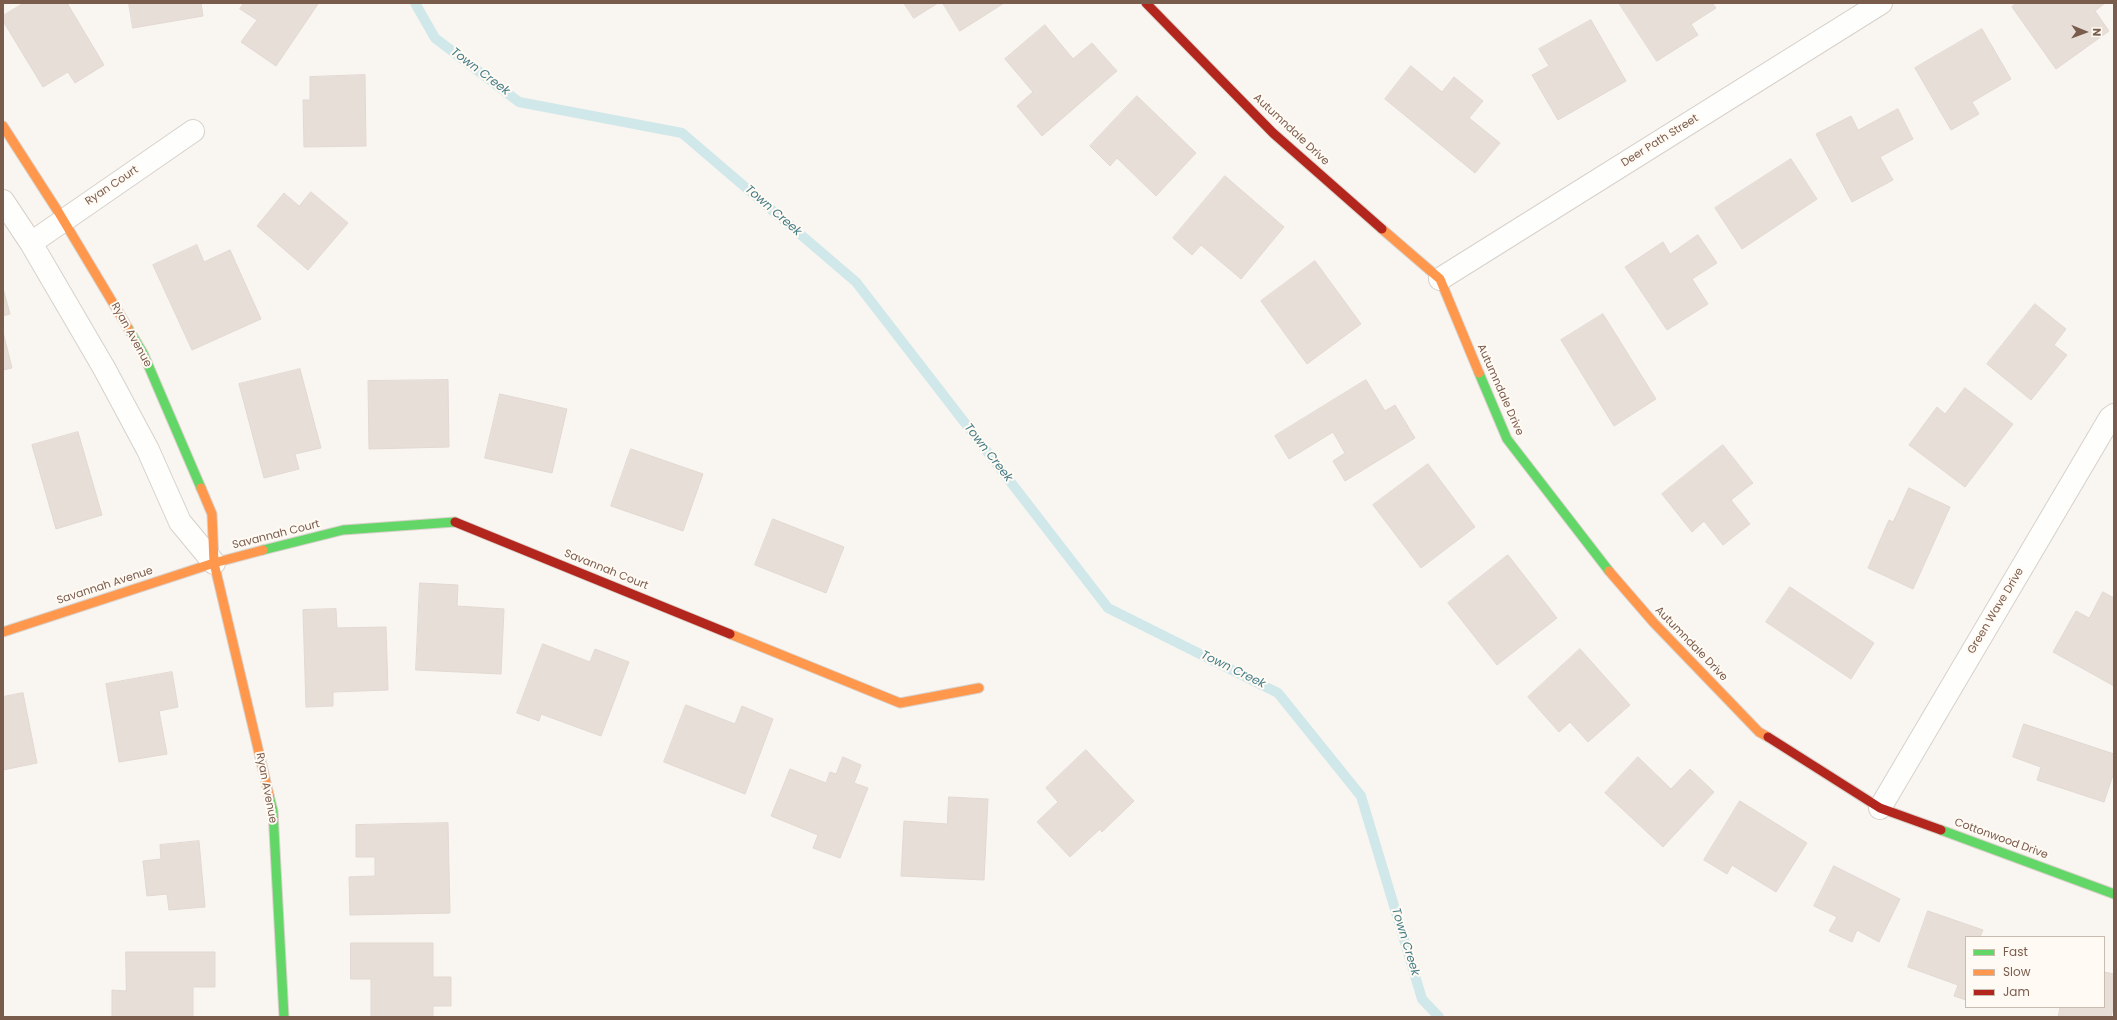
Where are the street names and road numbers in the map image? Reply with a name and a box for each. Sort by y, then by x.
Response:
street label: Autumndale Drive [1250,91,1332,169]
street label: Deer Path Street [1619,112,1701,170]
street label: Ryan Court [83,163,141,209]
street label: Ryan Avenue [108,300,154,370]
street label: Autumndale Drive [1474,342,1526,438]
street label: Savannah Court [231,518,321,552]
street label: Savannah Court [562,547,650,593]
street label: Savannah Avenue [55,564,155,608]
street label: Green Wave Drive [1965,566,2027,656]
street label: Autumndale Drive [1652,604,1730,684]
street label: Ryan Avenue [253,752,279,824]
street label: Cottonwood Drive [1952,816,2050,862]

